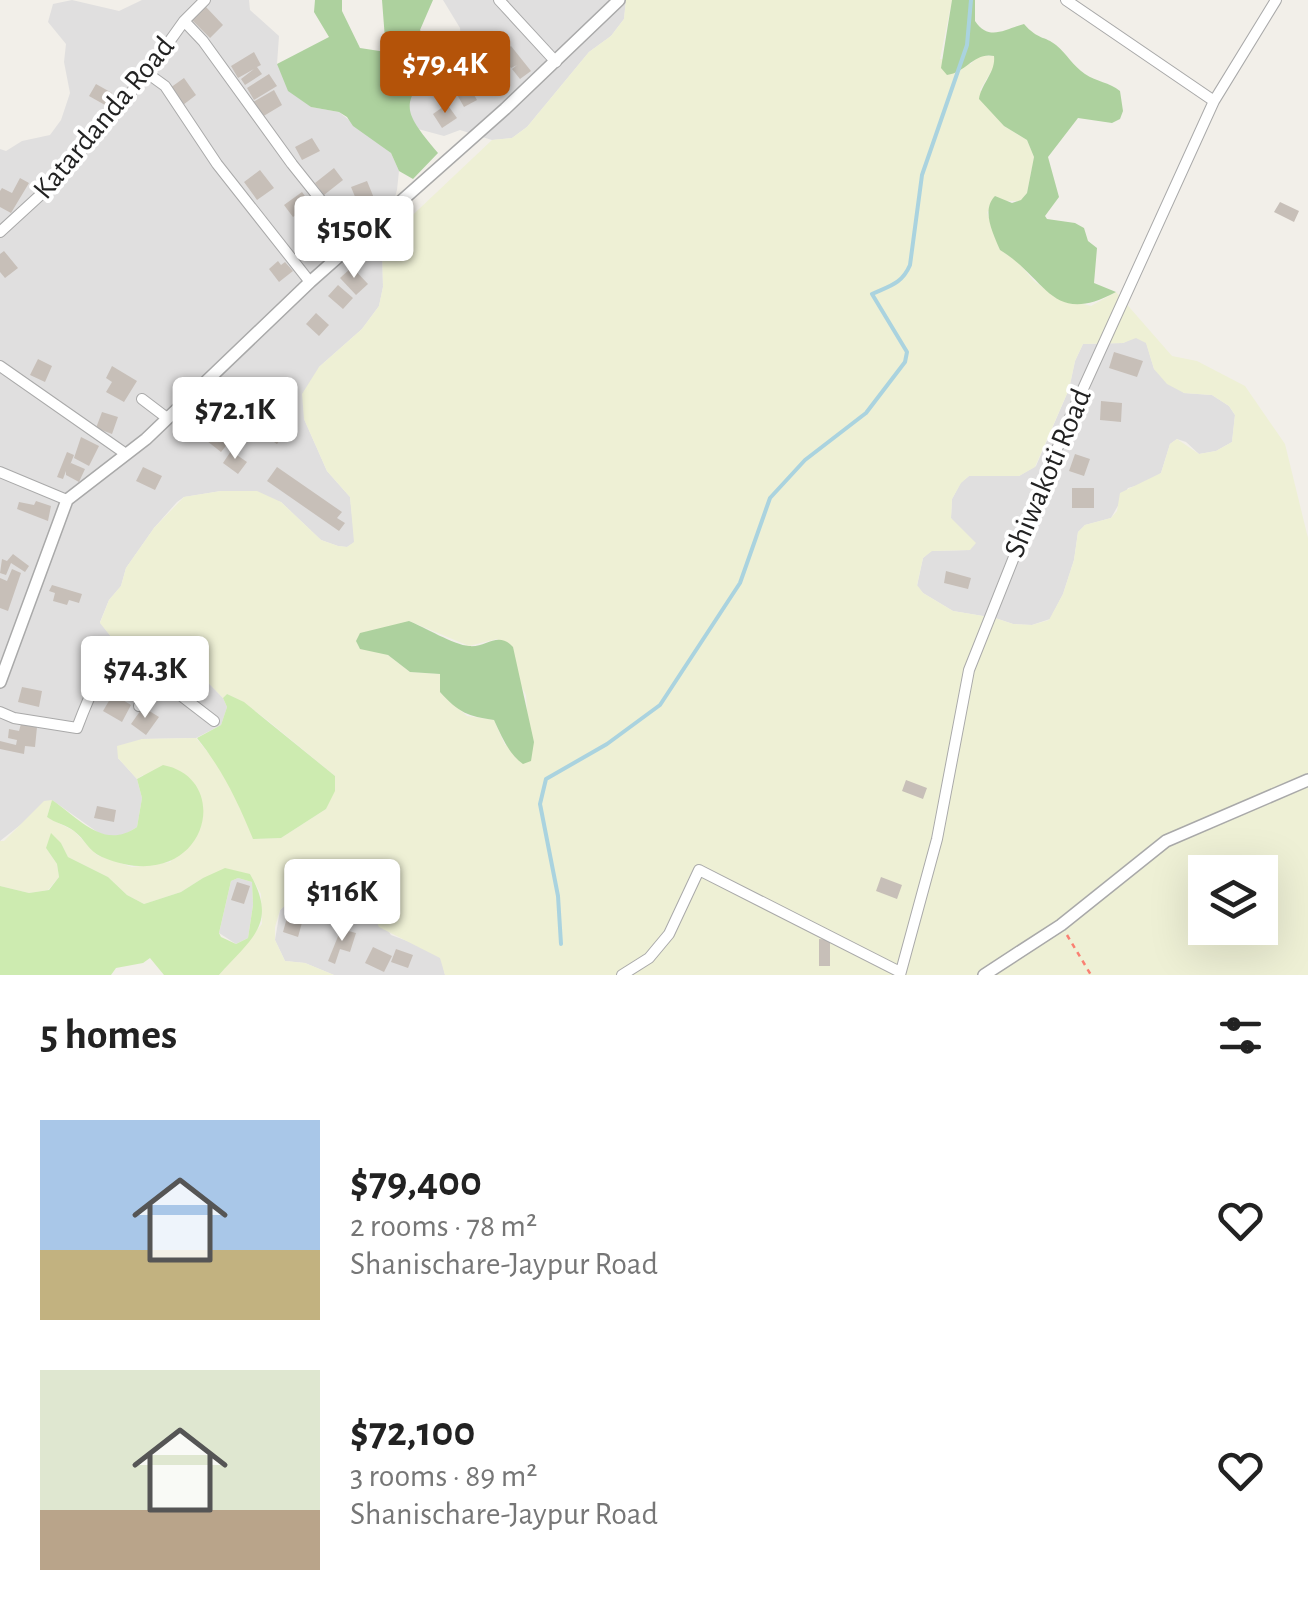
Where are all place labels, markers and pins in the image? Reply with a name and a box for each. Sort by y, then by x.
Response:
pin: $79.4K [364,31,526,116]
pin: $150K [284,196,424,281]
pin: $72.1K [154,377,316,462]
pin: $74.3K [64,636,226,721]
pin: $116K [272,859,412,944]

